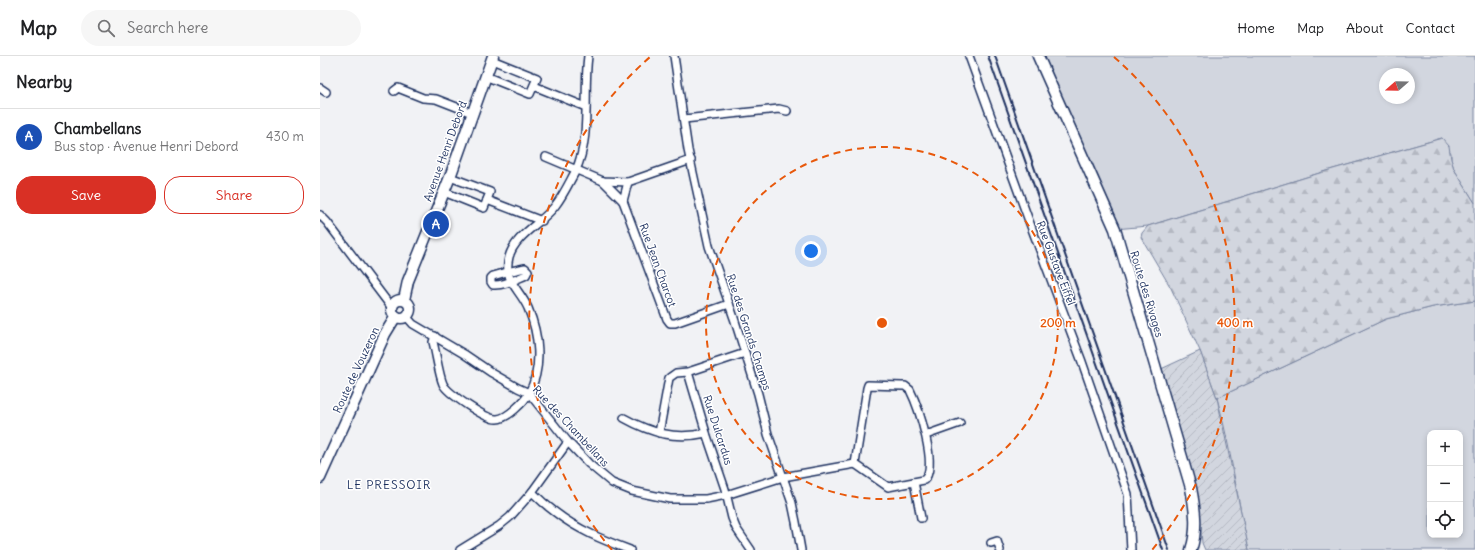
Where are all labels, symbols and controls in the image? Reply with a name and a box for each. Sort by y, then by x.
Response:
search box [81,10,361,46]
text: Map [20,16,57,40]
icon: search [95,17,117,39]
text: Search here [127,18,208,37]
text: Home [1237,19,1275,37]
text: Map [1297,19,1324,37]
text: About [1346,19,1384,37]
text: Contact [1406,19,1455,37]
north arrow [1379,68,1415,104]
text: Nearby [16,71,72,93]
street label: Avenue Henri Debord [420,98,470,203]
text: Chambellans [54,119,141,138]
text: A [25,128,33,145]
text: 430 m [266,128,304,145]
text: Bus stop · Avenue Henri Debord [54,138,238,155]
button: Save [16,176,156,214]
button: Share [164,176,304,214]
pin: A [423,209,449,239]
street label: Rue Gustave Eiffel [1033,219,1079,307]
street label: Rue Jean Charcot [636,221,680,309]
your location [801,241,821,261]
street label: Route des Rivages [1127,249,1167,339]
street label: Rue des Grands Champs [724,272,774,392]
text: 200 m [1040,315,1076,330]
text: 400 m [1217,315,1254,330]
centre of rings [875,316,889,330]
street label: Route de Vouzeron [330,325,382,415]
street label: Rue des Chambellans [530,382,612,470]
street label: Rue Dulcardus [700,393,736,467]
map controls [1427,430,1463,538]
button: + [1427,430,1463,466]
button: − [1427,466,1463,502]
district label: LE PRESSOIR [347,477,431,492]
button: locate [1427,502,1463,538]

